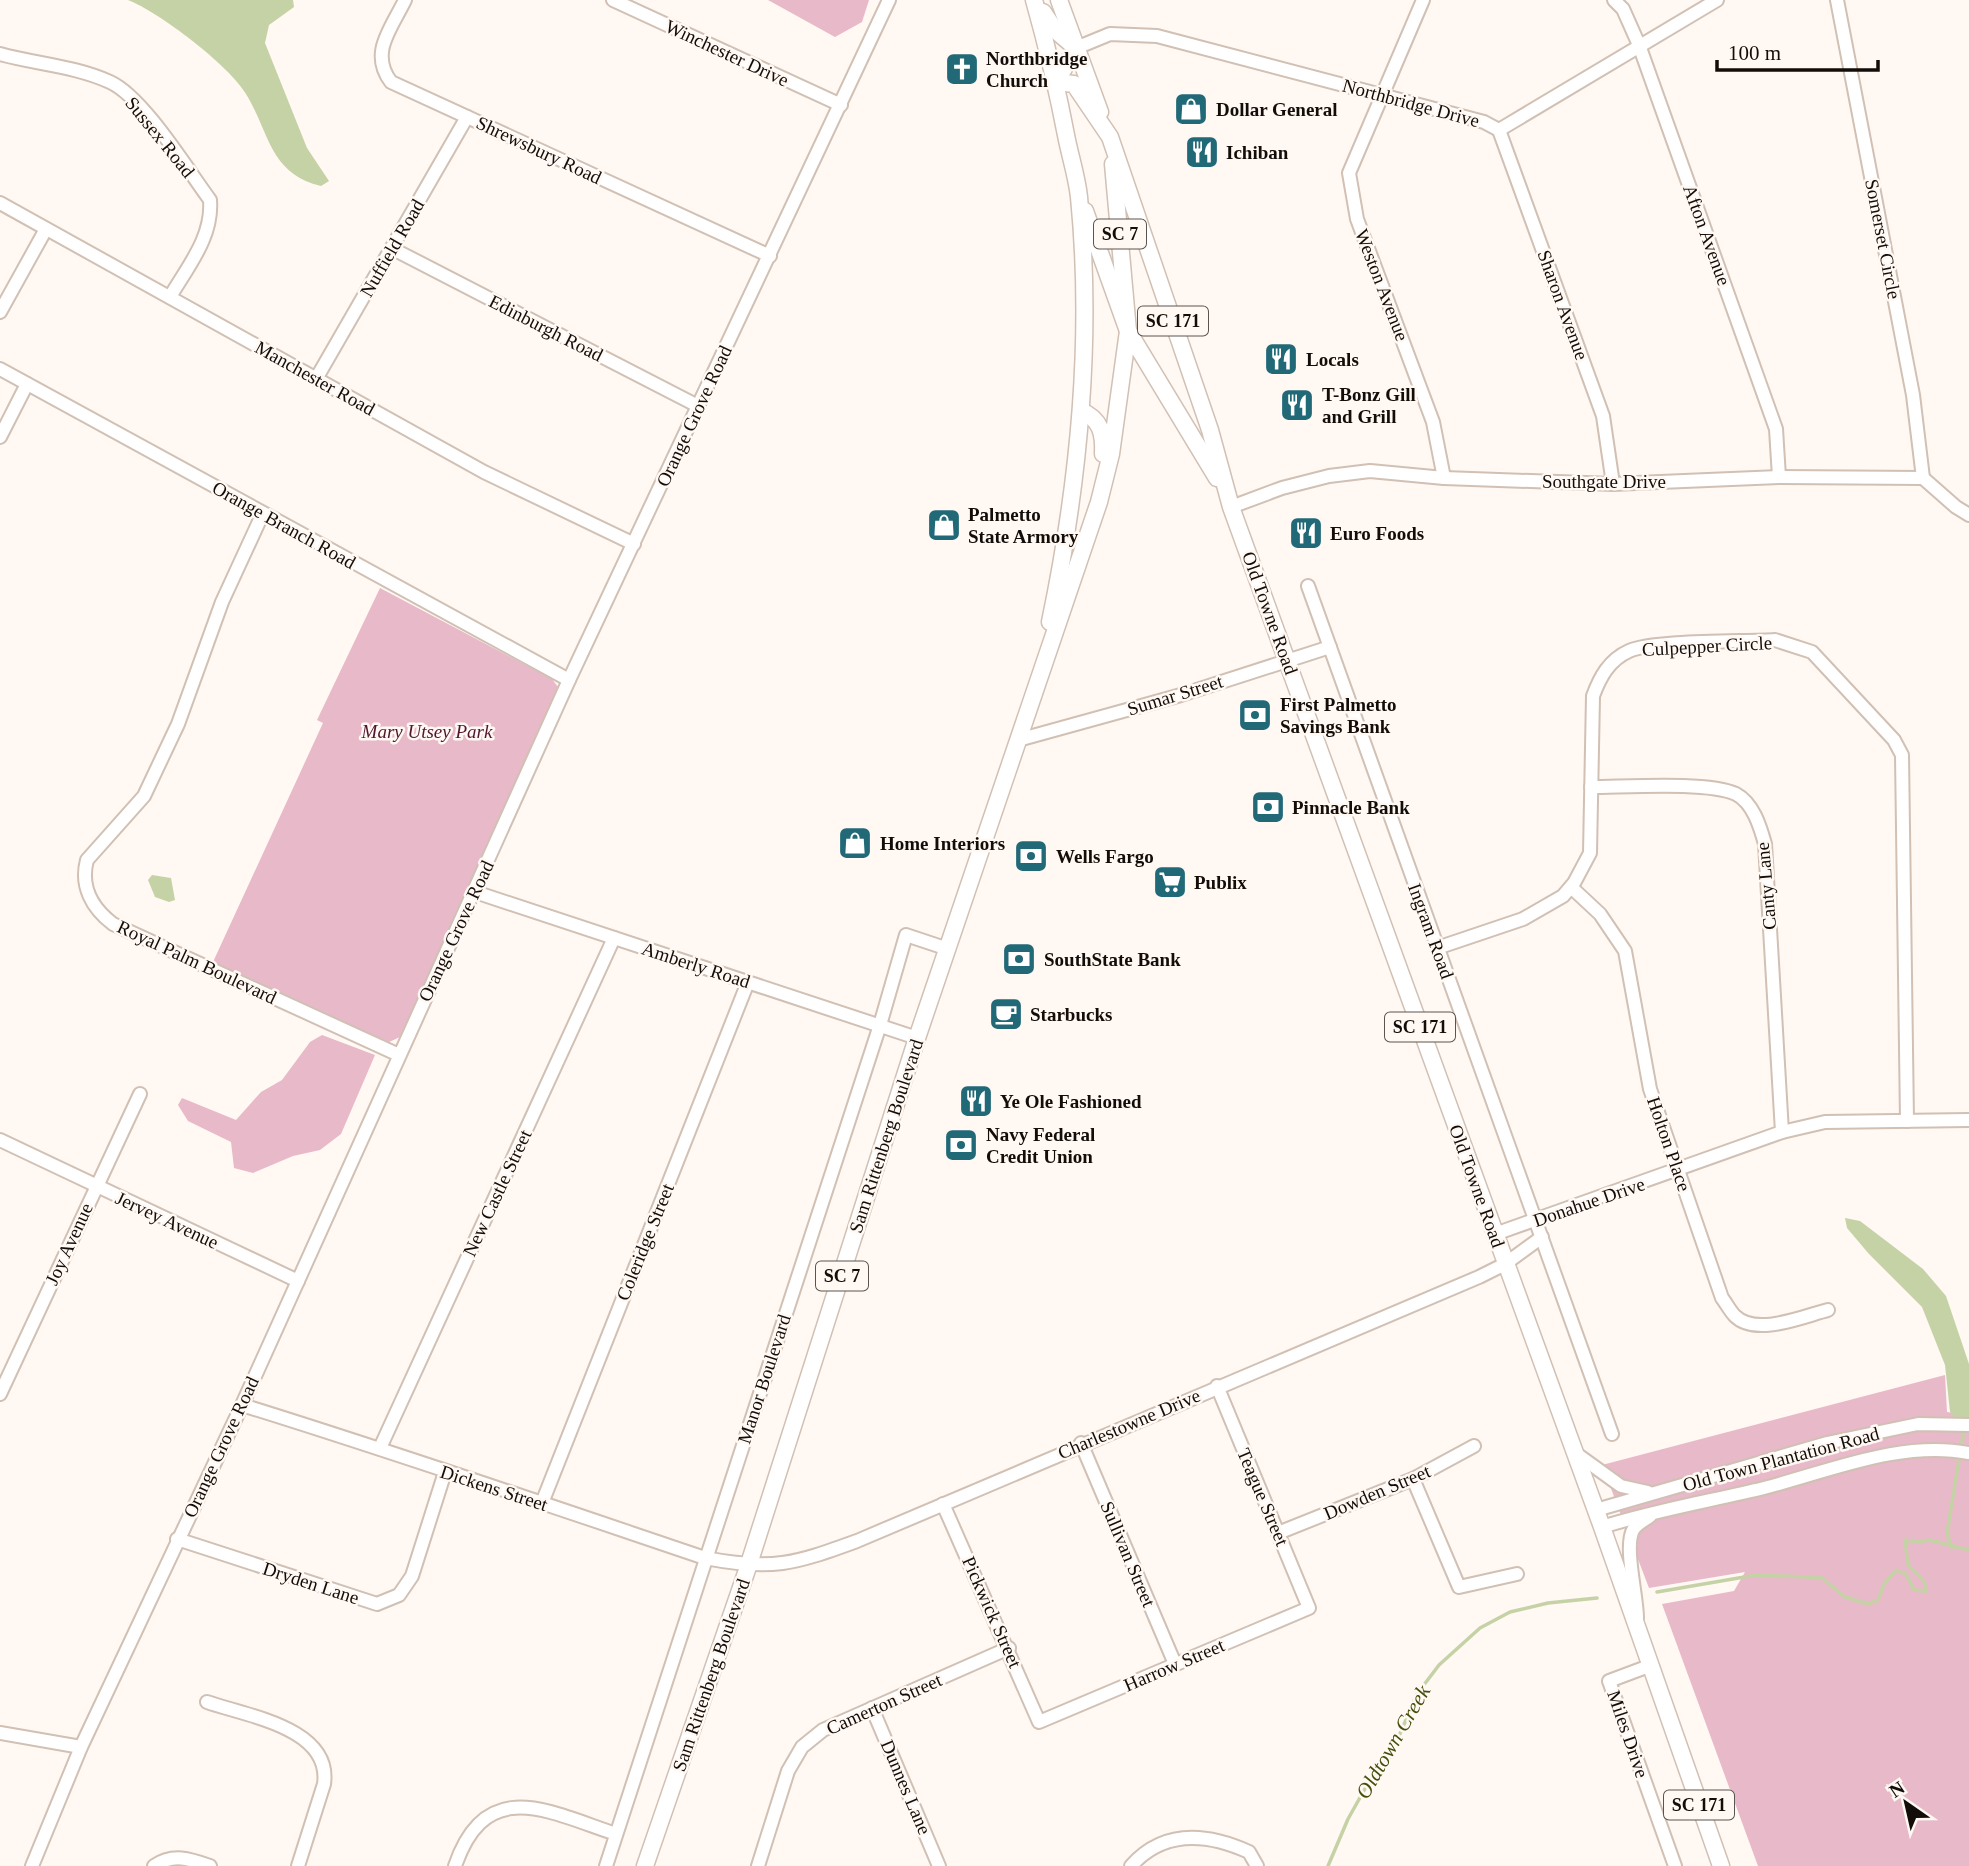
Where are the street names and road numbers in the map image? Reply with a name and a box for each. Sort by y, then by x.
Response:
street label: Winchester Drive [662,15,792,91]
street label: Northbridge Drive [1340,75,1482,131]
street label: Sussex Road [121,92,199,182]
street label: Shrewsbury Road [473,112,605,188]
street label: Somerset Circle [1861,177,1905,301]
street label: Afton Avenue [1679,182,1735,288]
street label: Nuffield Road [356,195,429,300]
road number: SC 7 [1094,220,1146,248]
street label: Weston Avenue [1351,226,1413,344]
street label: Sharon Avenue [1533,247,1593,363]
street label: Edinburgh Road [486,290,607,366]
road number: SC 171 [1138,306,1208,335]
street label: Manchester Road [252,336,379,420]
street label: Orange Grove Road [652,342,736,490]
street label: Southgate Drive [1542,471,1666,492]
street label: Orange Branch Road [209,477,360,573]
street label: Old Towne Road [1238,549,1302,678]
street label: Culpepper Circle [1641,632,1773,660]
street label: Sumar Street [1125,670,1226,719]
street label: Canty Lane [1752,841,1780,931]
street label: Orange Grove Road [414,857,498,1005]
street label: Ingram Road [1404,881,1458,982]
street label: Royal Palm Boulevard [114,916,280,1008]
street label: Amberly Road [639,938,753,993]
road number: SC 171 [1385,1012,1455,1042]
street label: Sam Rittenberg Boulevard [845,1036,927,1235]
street label: Holton Place [1643,1094,1695,1194]
street label: Old Towne Road [1445,1122,1509,1251]
street label: New Castle Street [458,1126,536,1260]
street label: Donahue Drive [1530,1173,1648,1231]
street label: Coleridge Street [612,1180,678,1303]
street label: Jervey Avenue [112,1187,222,1253]
street label: Joy Avenue [41,1200,97,1288]
road number: SC 7 [816,1261,868,1290]
street label: Manor Boulevard [733,1311,795,1446]
street label: Orange Grove Road [179,1373,263,1521]
street label: Charlestowne Drive [1055,1385,1203,1463]
street label: Old Town Plantation Road [1680,1423,1882,1495]
street label: Teague Street [1233,1445,1293,1549]
street label: Dowden Street [1321,1460,1434,1524]
street label: Dickens Street [438,1461,551,1515]
street label: Sullivan Street [1096,1498,1160,1610]
street label: Pickwick Street [958,1553,1026,1672]
street label: Dryden Lane [260,1558,362,1608]
street label: Sam Rittenberg Boulevard [668,1575,754,1774]
street label: Harrow Street [1121,1634,1228,1696]
street label: Camerton Street [823,1669,946,1739]
street label: Miles Drive [1603,1687,1653,1781]
street label: Dunnes Lane [877,1737,935,1837]
road number: SC 171 [1664,1790,1734,1819]

